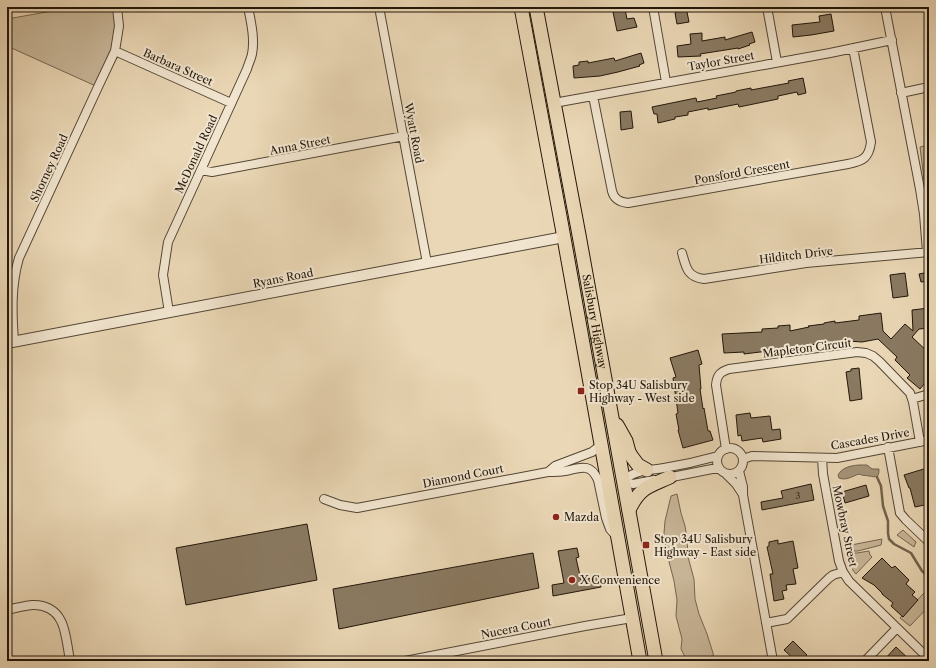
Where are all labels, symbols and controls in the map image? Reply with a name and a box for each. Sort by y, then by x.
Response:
street label: Barbara Street [141,45,215,89]
street label: Taylor Street [687,48,755,74]
street label: Wyatt Road [401,101,427,165]
street label: McDonald Road [172,112,220,196]
street label: Shorney Road [27,131,71,204]
street label: Anna Street [267,132,332,158]
street label: Ponsford Crescent [693,157,791,187]
street label: Hilditch Drive [758,244,834,266]
street label: Ryans Road [252,265,315,291]
street label: Salisbury Highway [579,273,610,371]
street label: Mapleton Circuit [762,336,852,360]
place label: Stop 34U Salisbury Highway - West side [589,378,695,405]
marker: Stop 34U Salisbury Highway - West side [576,386,586,396]
street label: Cascades Drive [829,425,911,453]
street label: Diamond Court [421,461,505,491]
street label: Mowbray Street [830,484,860,568]
house number: 3 [796,490,801,501]
place label: Mazda [564,510,599,524]
marker: Mazda [551,512,561,522]
place label: Stop 34U Salisbury Highway - East side [654,532,756,559]
marker: Stop 34U Salisbury Highway - East side [641,540,651,550]
place label: X Convenience [579,573,660,587]
marker: X Convenience [567,575,577,585]
street label: Nucera Court [480,614,552,642]

